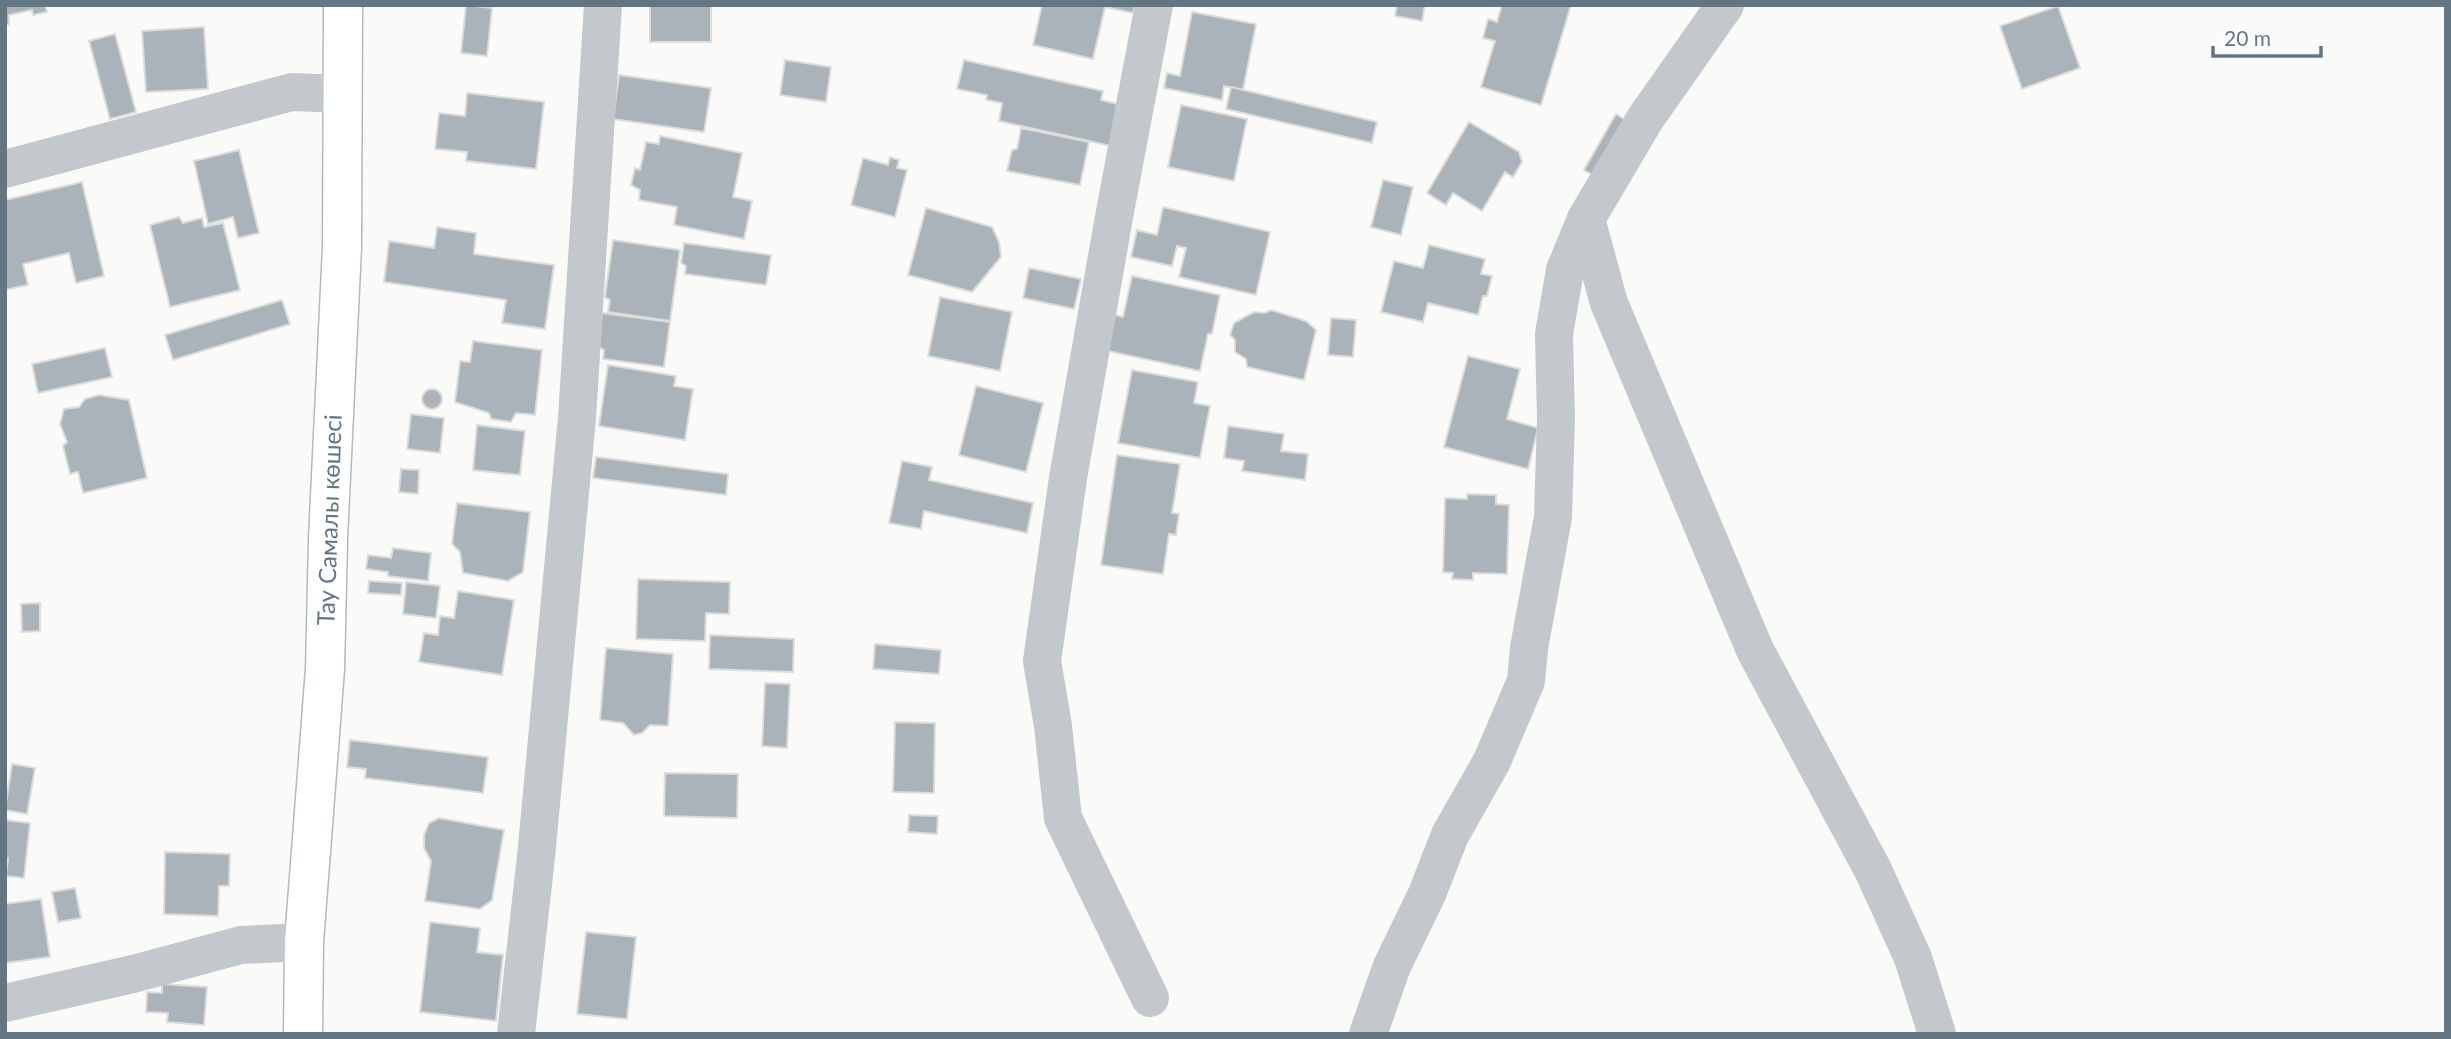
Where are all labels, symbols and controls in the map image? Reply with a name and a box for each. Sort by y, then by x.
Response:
scale bar [2213,14,2322,58]
text: 20 m [2224,25,2271,50]
street label: Тау Самалы көшесі [310,414,347,626]

